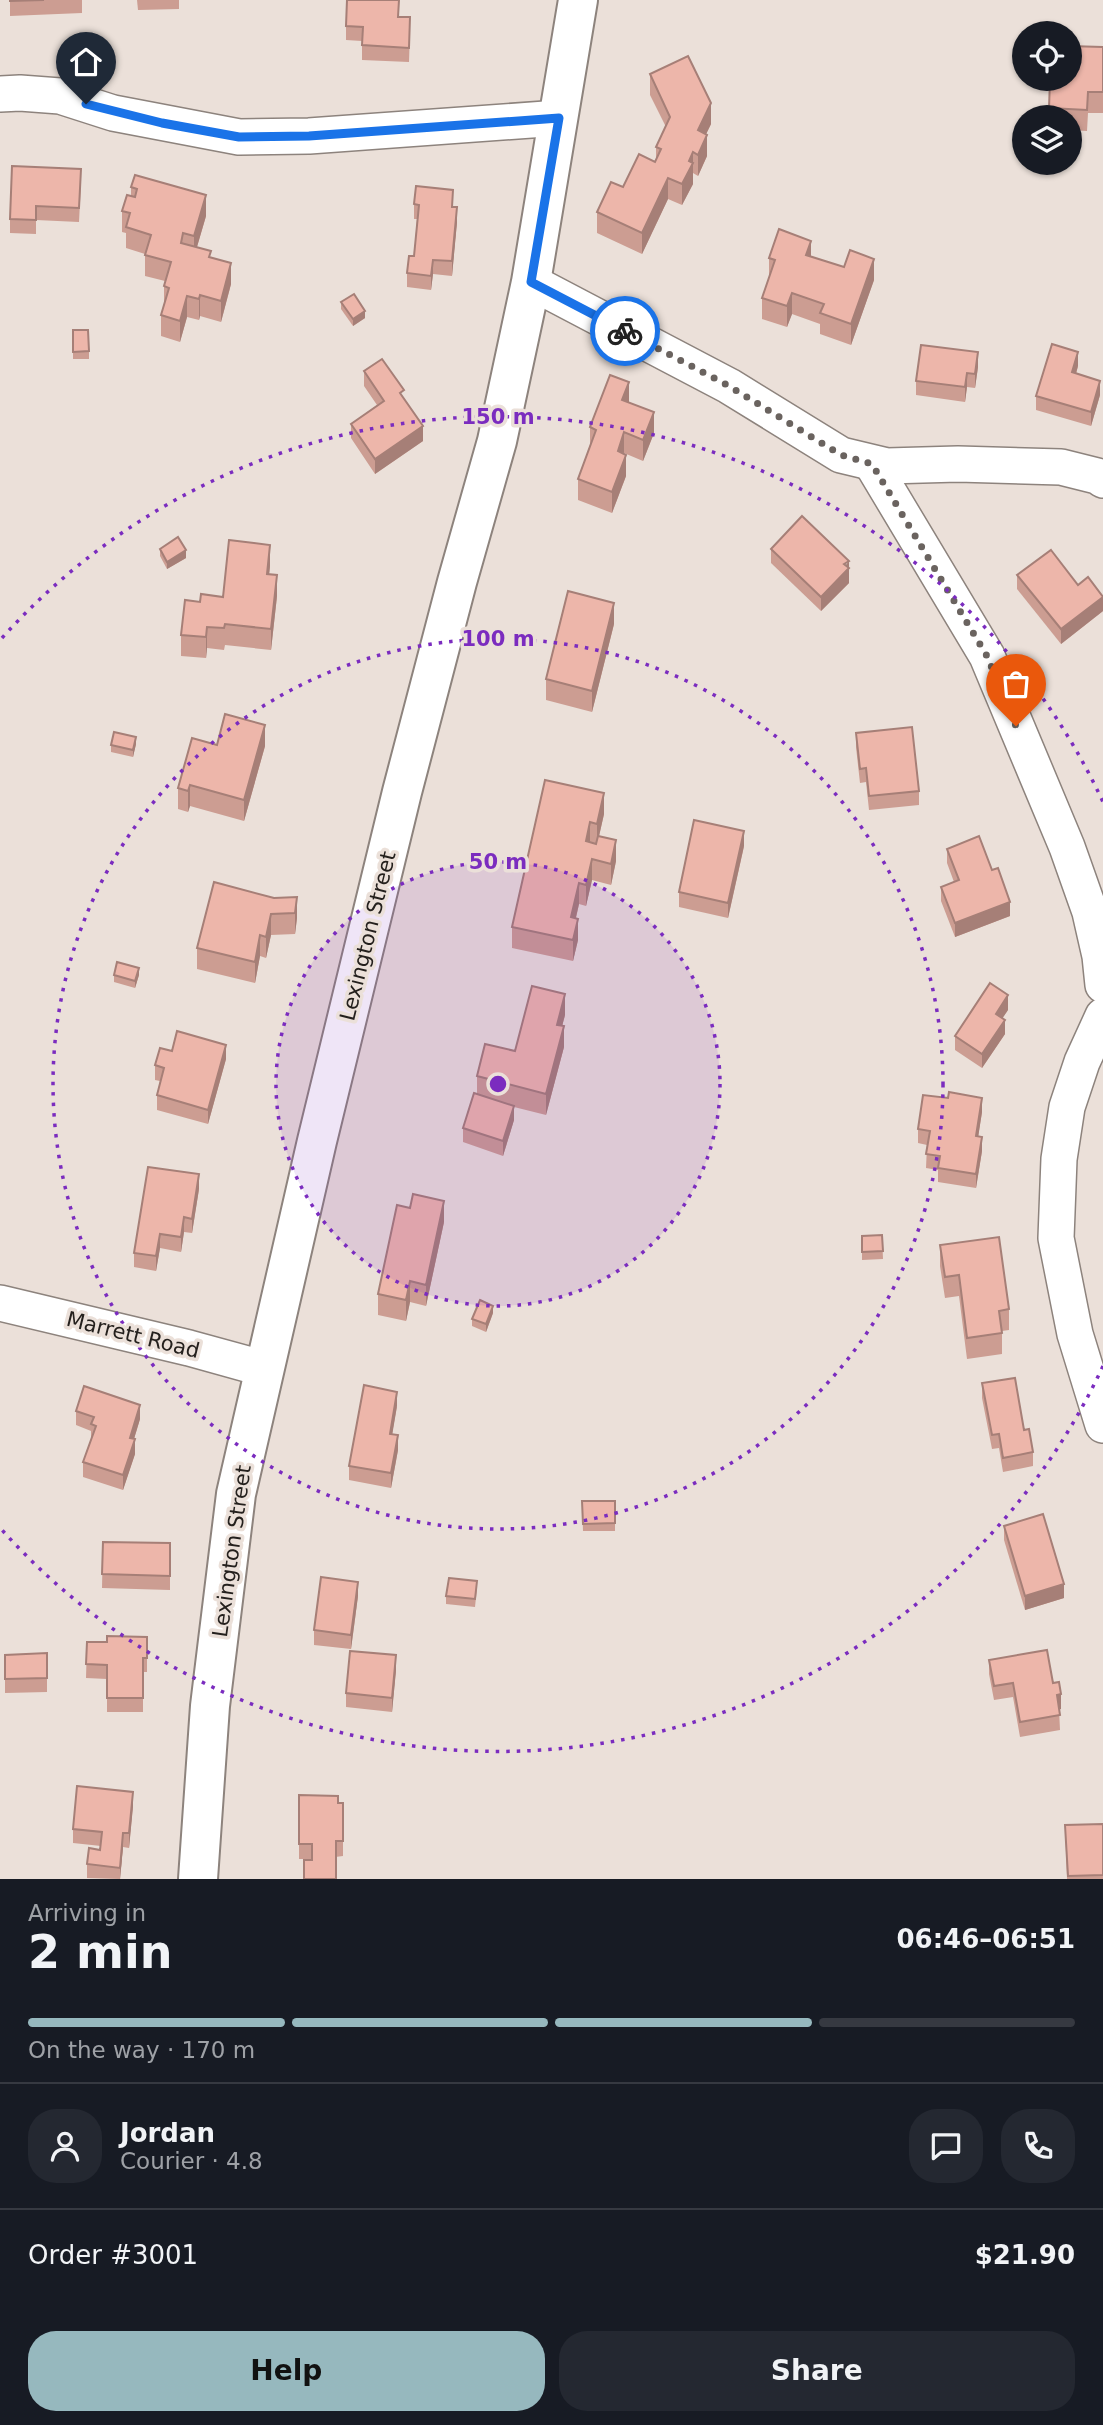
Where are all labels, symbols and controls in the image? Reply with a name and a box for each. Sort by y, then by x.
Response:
map controls [1012,21,1082,175]
button: locate [1012,21,1082,91]
pin [56,32,116,104]
icon: home [67,43,105,81]
button: layers [1012,105,1082,175]
courier [590,296,660,366]
icon: bike [606,312,644,350]
text: 150 m [461,405,535,429]
text: 100 m [461,627,535,651]
pin [986,654,1046,726]
icon: bag [997,665,1035,703]
street label: Lexington Street [335,849,401,1023]
text: 50 m [469,850,527,874]
centre of rings [486,1072,510,1096]
street label: Marrett Road [64,1307,202,1363]
street label: Lexington Street [208,1463,256,1639]
text: Arriving in [28,1900,146,1926]
text: 06:46–06:51 [896,1924,1075,1954]
text: 2 min [28,1925,172,1979]
text: On the way · 170 m [28,2037,255,2063]
button: person [28,2109,102,2183]
button: chat [909,2109,983,2183]
button: phone [1001,2109,1075,2183]
text: Jordan [120,2118,215,2148]
text: Courier · 4.8 [120,2148,263,2174]
text: Order #3001 [28,2240,198,2270]
text: $21.90 [975,2240,1075,2270]
button: Help [28,2331,545,2411]
button: Share [559,2331,1075,2411]

